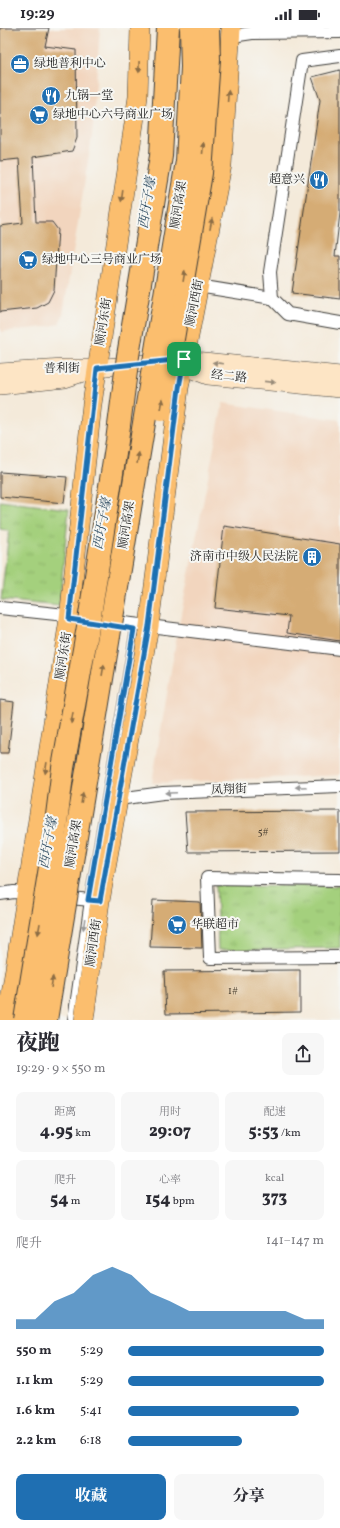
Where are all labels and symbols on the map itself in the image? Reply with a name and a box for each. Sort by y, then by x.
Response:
office icon: 绿地普利中心 [9,53,31,75]
place label: 绿地普利中心 [34,56,106,72]
one-way arrow [135,61,142,73]
restaurant icon: 九锅一堂 [40,85,62,107]
place label: 九锅一堂 [65,88,113,104]
one-way arrow [224,90,231,102]
supermarket icon: 绿地中心六号商业广场 [28,104,50,126]
place label: 绿地中心六号商业广场 [53,107,173,123]
one-way arrow [200,142,207,154]
restaurant icon: 超意兴 [308,169,330,191]
place label: 超意兴 [269,172,305,188]
water label: 西圩子壕 [135,174,161,230]
street label: 顺河高架 [167,180,191,230]
one-way arrow [119,190,125,202]
one-way arrow [208,218,214,231]
supermarket icon: 绿地中心三号商业广场 [17,249,39,271]
place label: 绿地中心三号商业广场 [42,252,162,268]
one-way arrow [181,270,187,282]
street label: 顺河西街 [183,277,208,328]
street label: 顺河东街 [92,296,116,347]
pin [167,342,201,376]
one-way arrow [212,360,224,366]
street label: 普利街 [44,361,81,377]
street label: 经二路 [210,367,248,387]
one-way arrow [264,378,276,385]
one-way arrow [159,398,165,410]
one-way arrow [135,452,141,465]
water label: 西圩子壕 [90,495,117,551]
street label: 顺河高架 [115,500,139,550]
building icon: 济南市中级人民法院 [301,546,323,568]
place label: 济南市中级人民法院 [190,549,298,565]
street label: 顺河东街 [52,630,76,681]
one-way arrow [100,664,106,676]
one-way arrow [68,711,74,724]
one-way arrow [43,762,49,774]
street label: 凤翔街 [211,781,248,799]
one-way arrow [295,784,307,791]
one-way arrow [165,789,177,796]
one-way arrow [79,792,85,804]
water label: 西圩子壕 [36,814,63,870]
street label: 顺河高架 [62,819,86,869]
house number: 5# [258,825,268,839]
supermarket icon: 华联超市 [166,914,188,936]
street label: 顺河西街 [83,917,105,968]
place label: 华联超市 [191,917,239,933]
one-way arrow [81,918,87,931]
one-way arrow [36,923,42,935]
one-way arrow [49,975,55,988]
house number: 1# [228,984,238,998]

